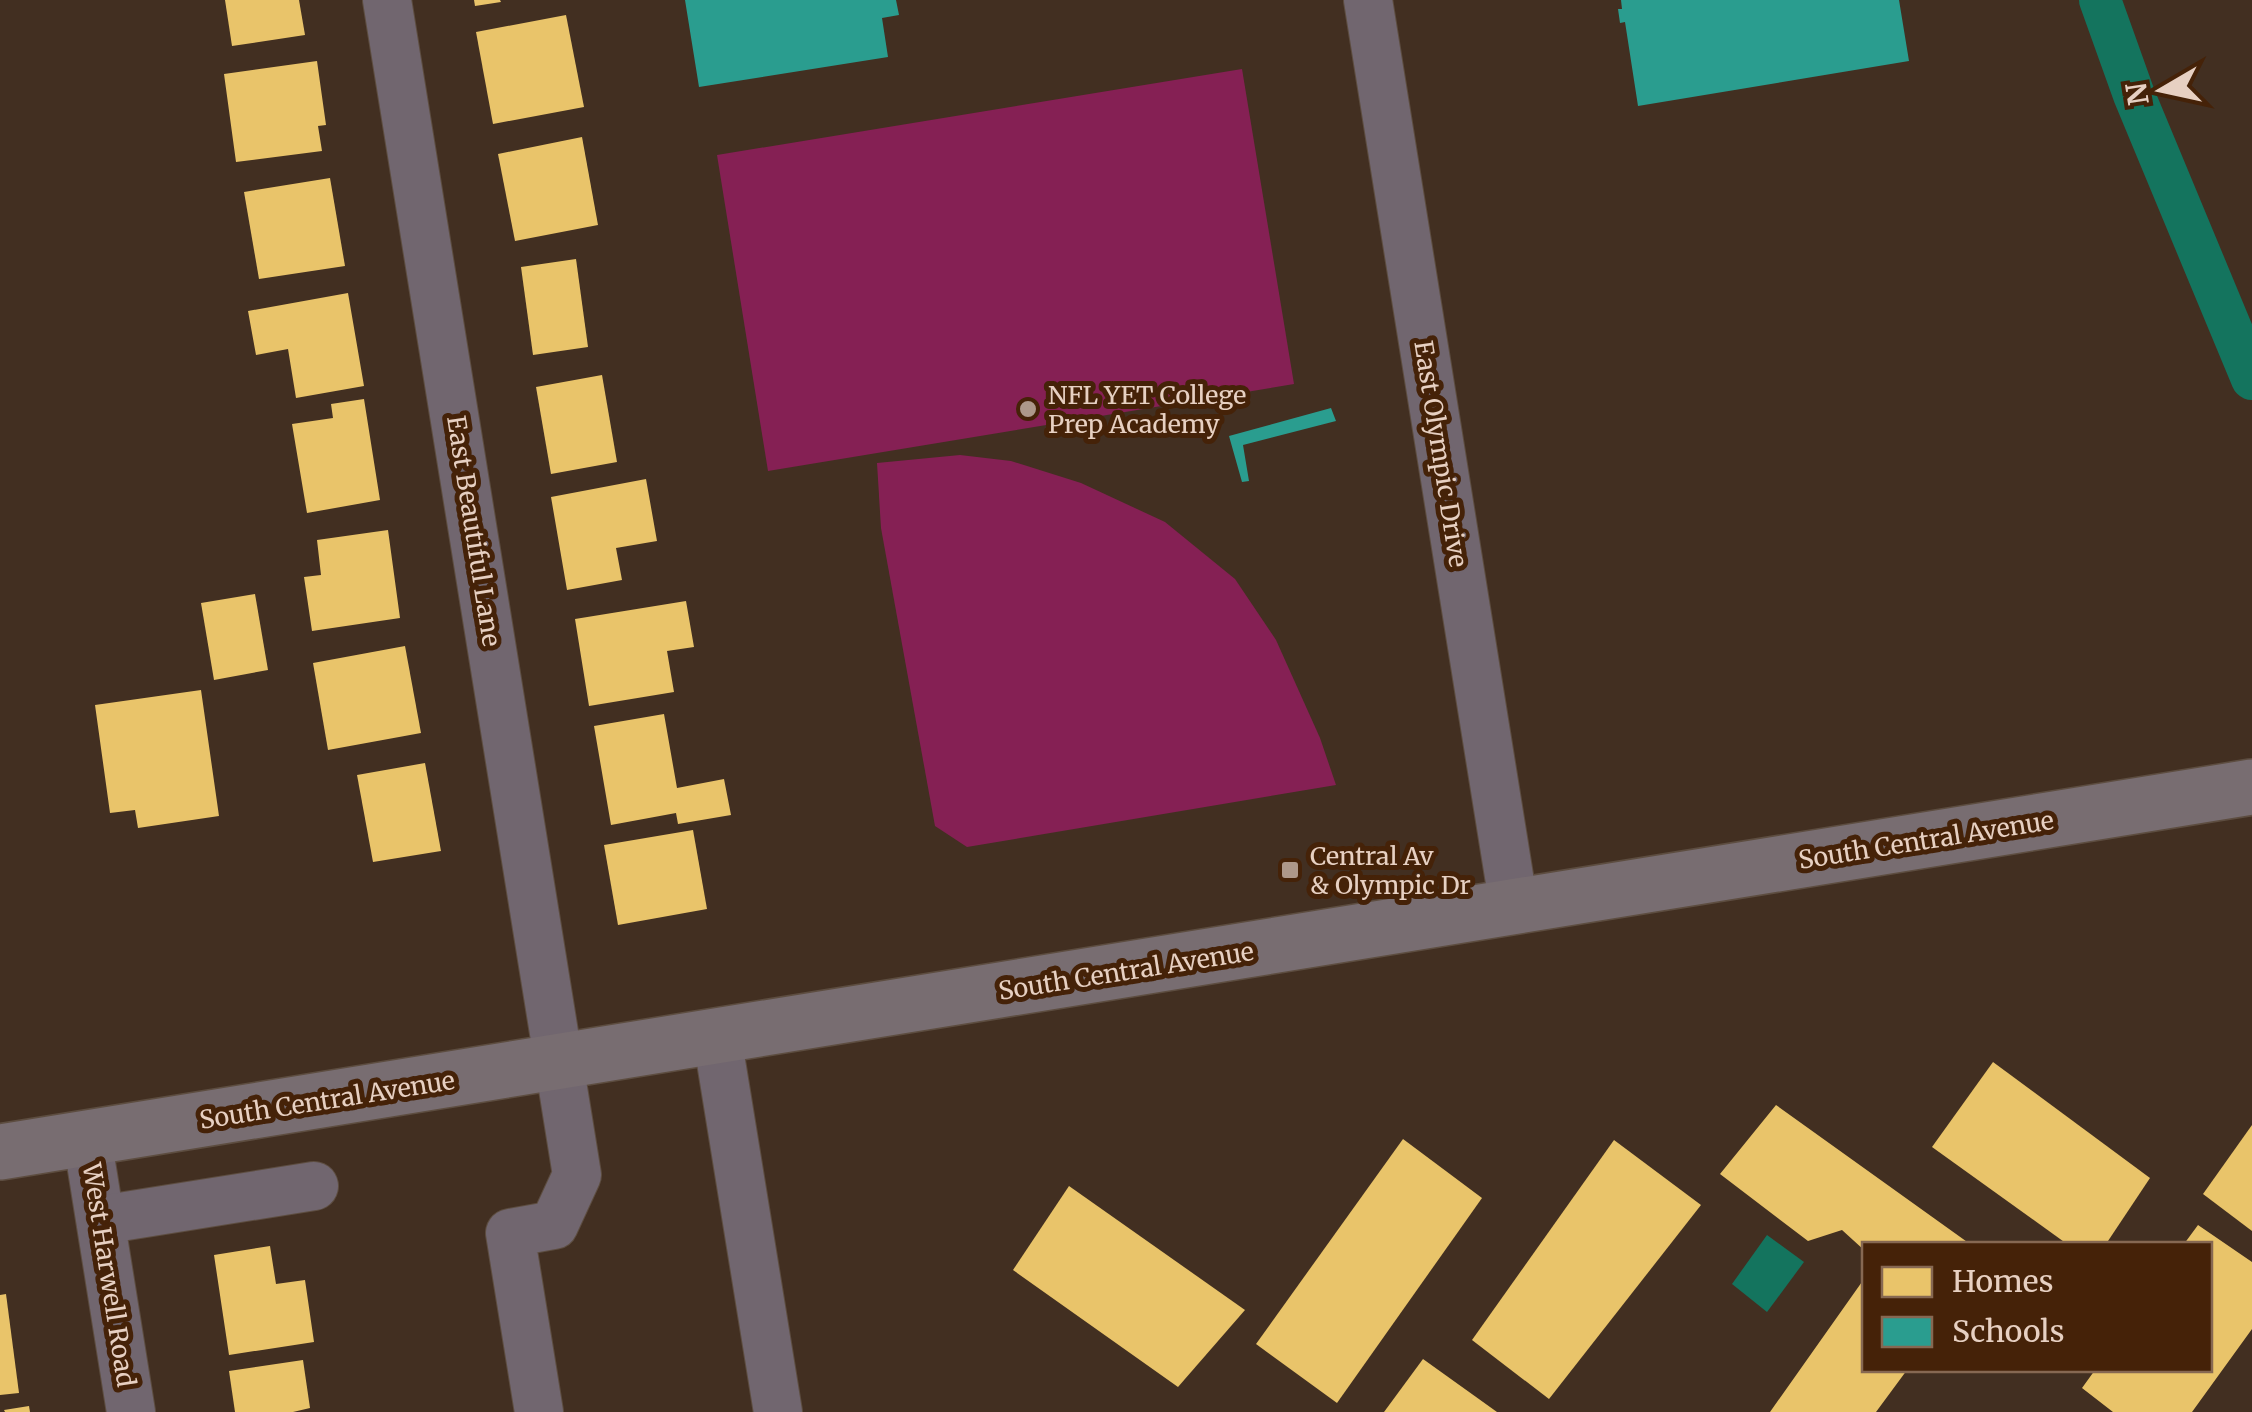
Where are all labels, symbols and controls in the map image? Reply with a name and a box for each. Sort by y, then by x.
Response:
north arrow [2112,40,2212,140]
text: N [2118,80,2157,108]
street label: East Olympic Drive [1407,338,1475,570]
place label: NFL YET College Prep Academy [1048,379,1246,440]
marker: NFL YET College Prep Academy [1017,398,1039,420]
street label: East Beautiful Lane [440,413,508,649]
street label: South Central Avenue [1796,804,2056,876]
place label: Central Av & Olympic Dr [1310,840,1471,901]
marker: Central Av & Olympic Dr [1279,859,1301,881]
street label: South Central Avenue [996,935,1256,1007]
street label: South Central Avenue [197,1064,457,1136]
street label: West Harwell Road [75,1160,143,1389]
legend [1862,1242,2212,1372]
text: Homes [1952,1262,2053,1300]
text: Schools [1952,1312,2064,1350]

